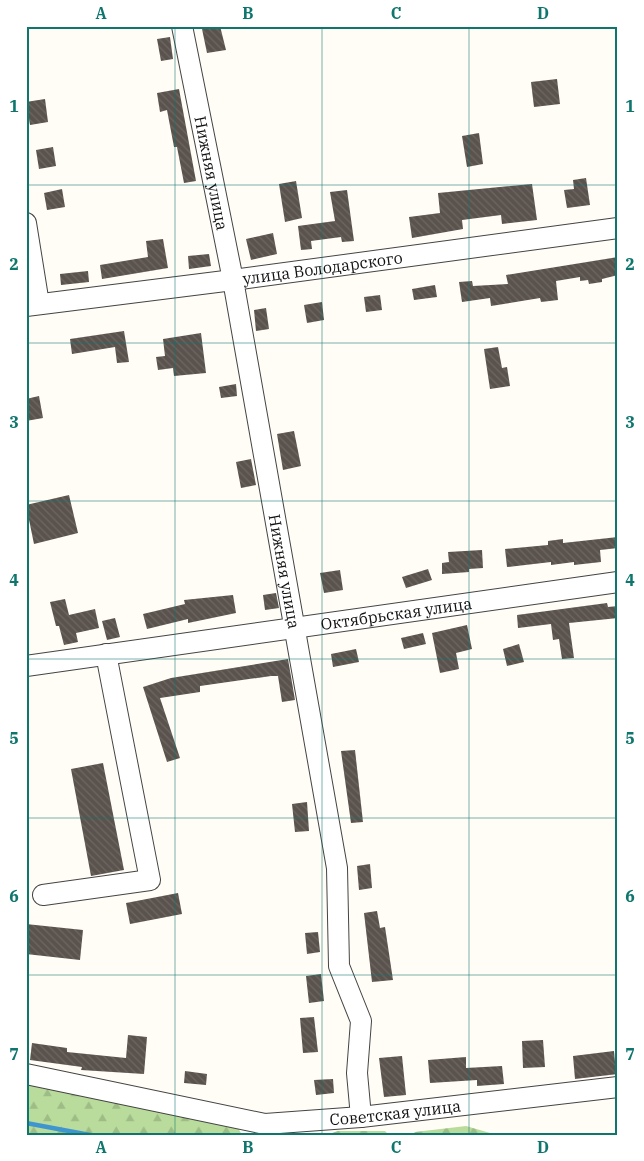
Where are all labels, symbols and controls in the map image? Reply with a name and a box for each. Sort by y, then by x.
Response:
text: A [95,3,107,23]
text: B [242,3,254,23]
text: C [391,3,401,23]
text: D [537,3,549,23]
text: 1 [9,96,19,116]
text: 1 [625,96,635,116]
street label: Нижняя улица [190,114,233,232]
street label: улица Володарского [241,247,404,289]
text: 2 [9,254,19,274]
text: 2 [625,254,635,274]
text: 3 [9,412,19,432]
text: 3 [625,412,635,432]
street label: Нижняя улица [265,512,305,631]
text: 4 [9,570,19,590]
text: 4 [625,570,635,590]
street label: Октябрьская улица [319,593,473,634]
text: 5 [9,728,19,748]
text: 5 [625,728,635,748]
text: 6 [9,886,19,906]
text: 6 [625,886,635,906]
text: 7 [9,1044,19,1064]
text: 7 [625,1044,635,1064]
street label: Советская улица [329,1095,462,1129]
text: A [95,1137,107,1157]
text: B [242,1137,254,1157]
text: C [391,1137,401,1157]
text: D [537,1137,549,1157]

